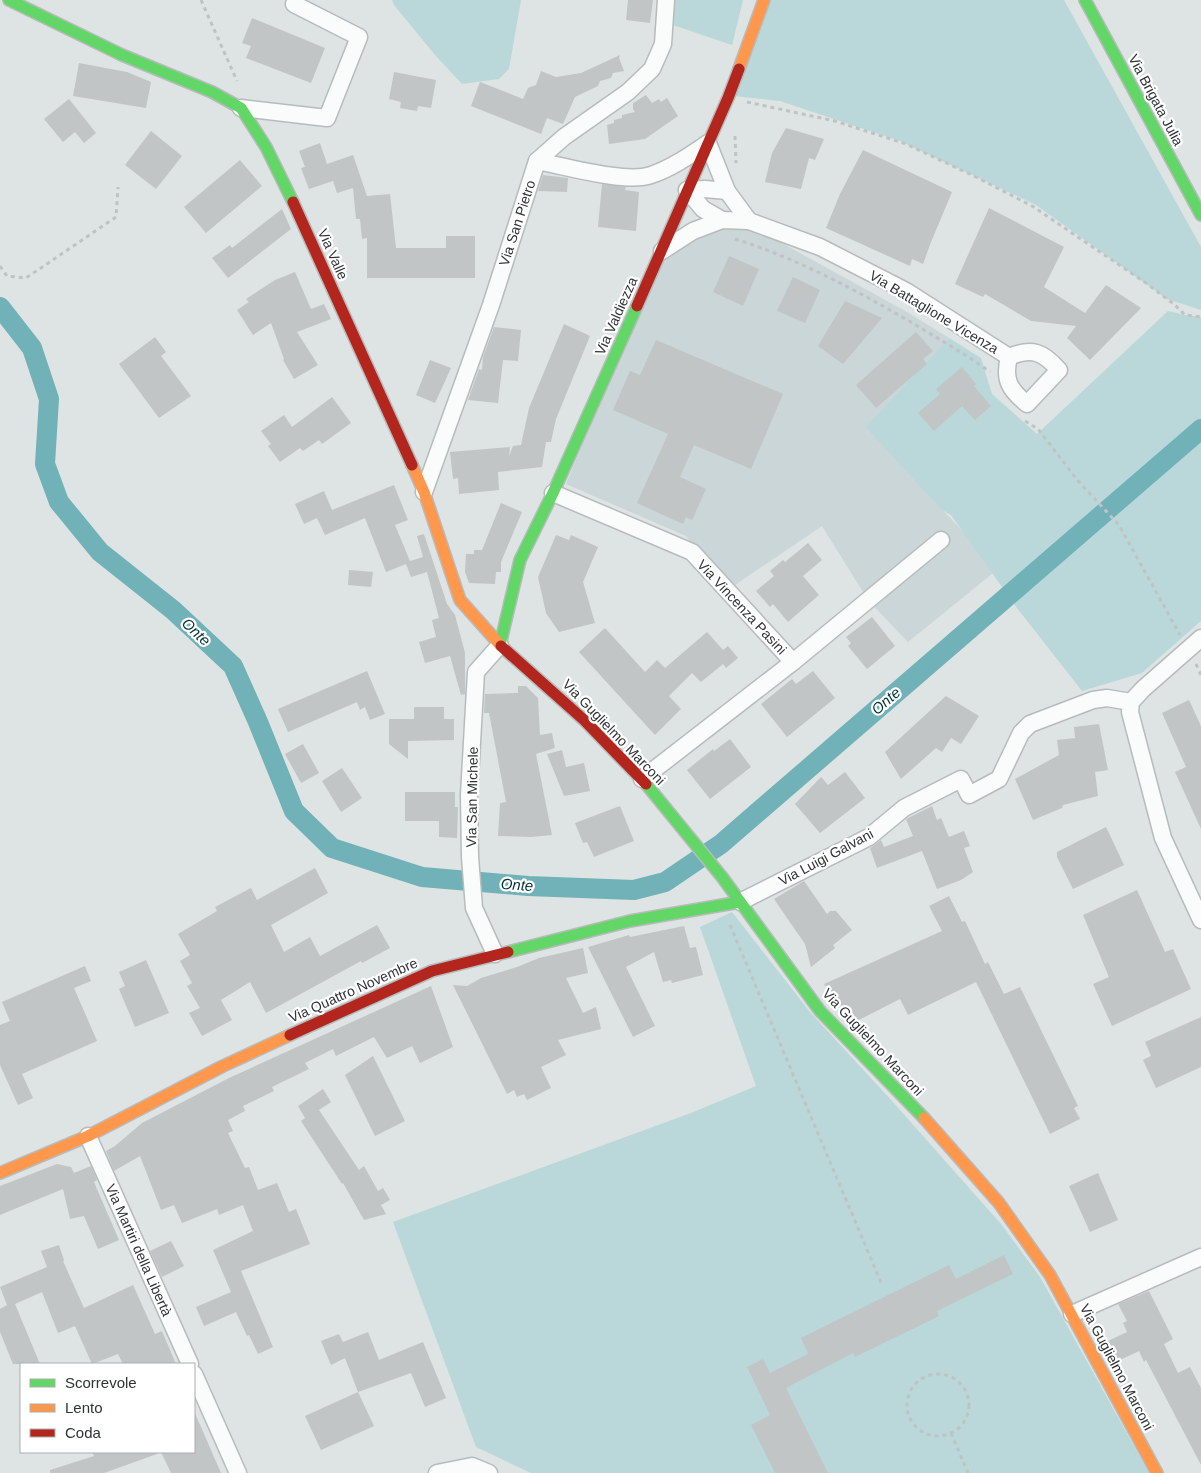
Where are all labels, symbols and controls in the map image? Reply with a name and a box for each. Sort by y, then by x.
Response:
street label: Via Brigata Julia [1125,52,1187,148]
street label: Via San Pietro [496,178,538,268]
street label: Via Valle [315,226,351,282]
street label: Via Battaglione Vicenza [867,267,1001,357]
street label: Via Valdiezza [592,274,640,357]
street label: Via Vincenza Pasini [694,556,790,658]
water label: Onte [179,614,214,649]
street label: Via Guglielmo Marconi [559,676,669,788]
water label: Onte [868,684,904,718]
street label: Via San Michele [463,746,481,848]
street label: Via Luigi Galvani [776,825,876,889]
water label: Onte [500,875,534,894]
street label: Via Quattro Novembre [286,954,420,1026]
street label: Via Guglielmo Marconi [819,985,927,1099]
street label: Via Martiri della Libertà [103,1181,175,1319]
street label: Via Guglielmo Marconi [1077,1301,1157,1433]
legend [20,1363,195,1453]
text: Scorrevole [65,1374,137,1391]
text: Lento [65,1399,103,1416]
text: Coda [65,1424,102,1441]

